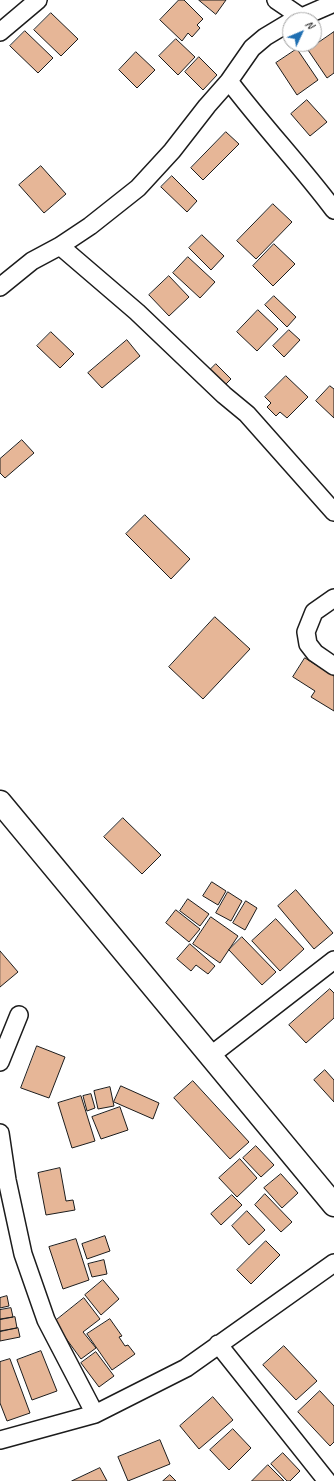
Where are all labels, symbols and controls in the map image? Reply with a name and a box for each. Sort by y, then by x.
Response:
north arrow [282,12,322,52]
text: N [303,17,317,32]

